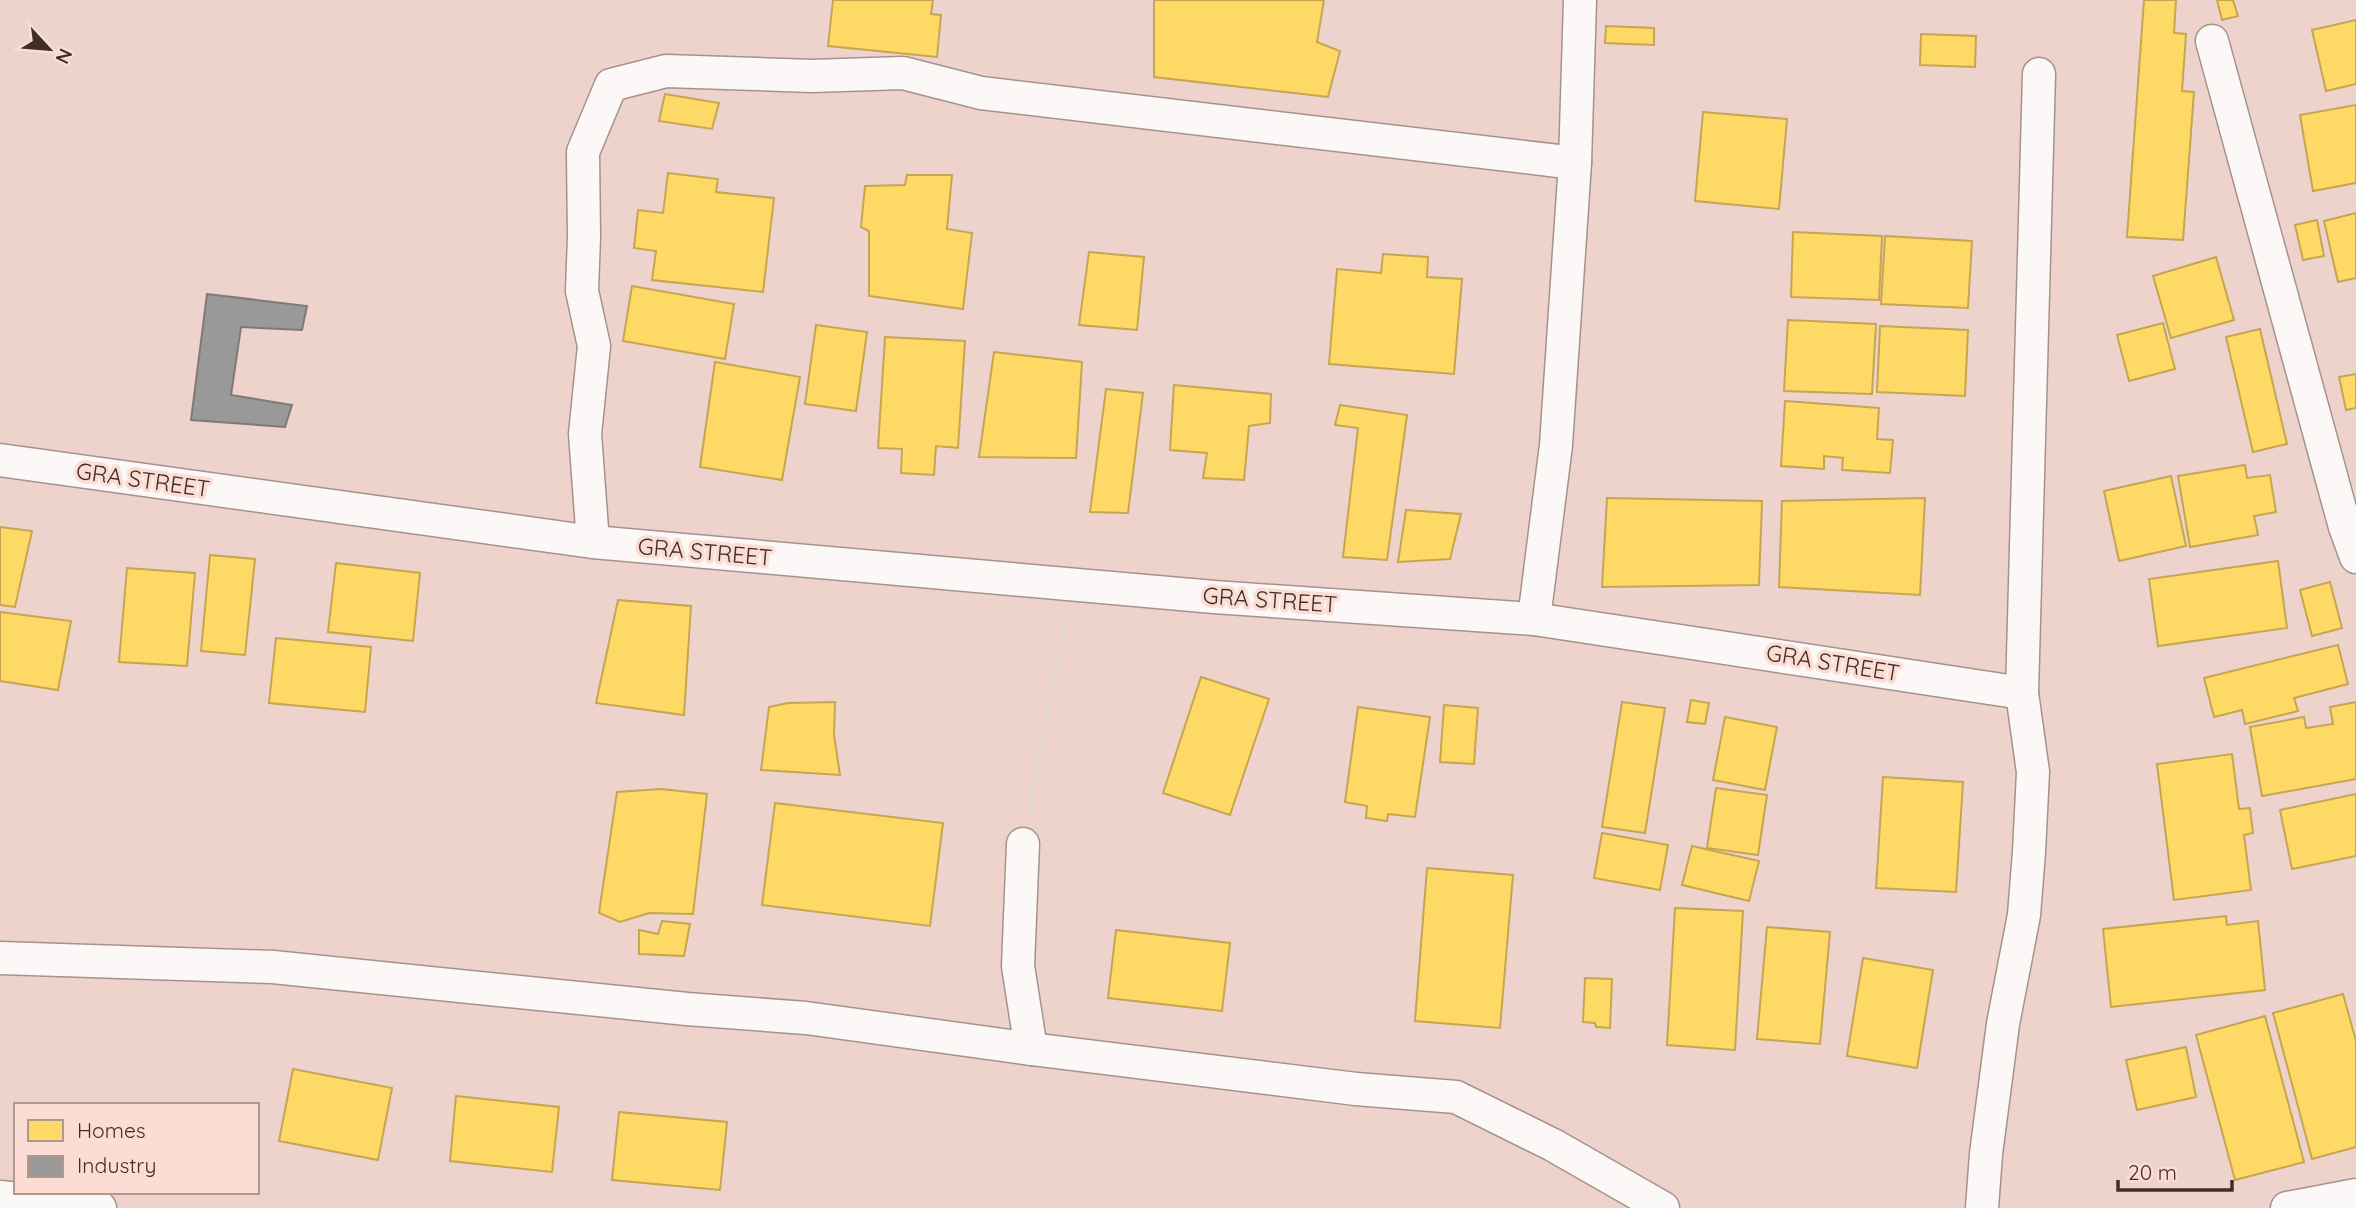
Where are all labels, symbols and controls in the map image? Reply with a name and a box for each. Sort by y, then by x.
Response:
north arrow [14,14,84,84]
text: N [50,45,78,68]
street label: GRA STREET [74,456,212,503]
street label: GRA STREET [637,531,774,572]
street label: GRA STREET [1202,580,1338,619]
street label: GRA STREET [1764,638,1902,687]
legend [14,1103,259,1194]
text: Homes [77,1117,146,1143]
scale bar [2118,1148,2232,1192]
text: Industry [77,1152,156,1178]
text: 20 m [2128,1159,2177,1185]

